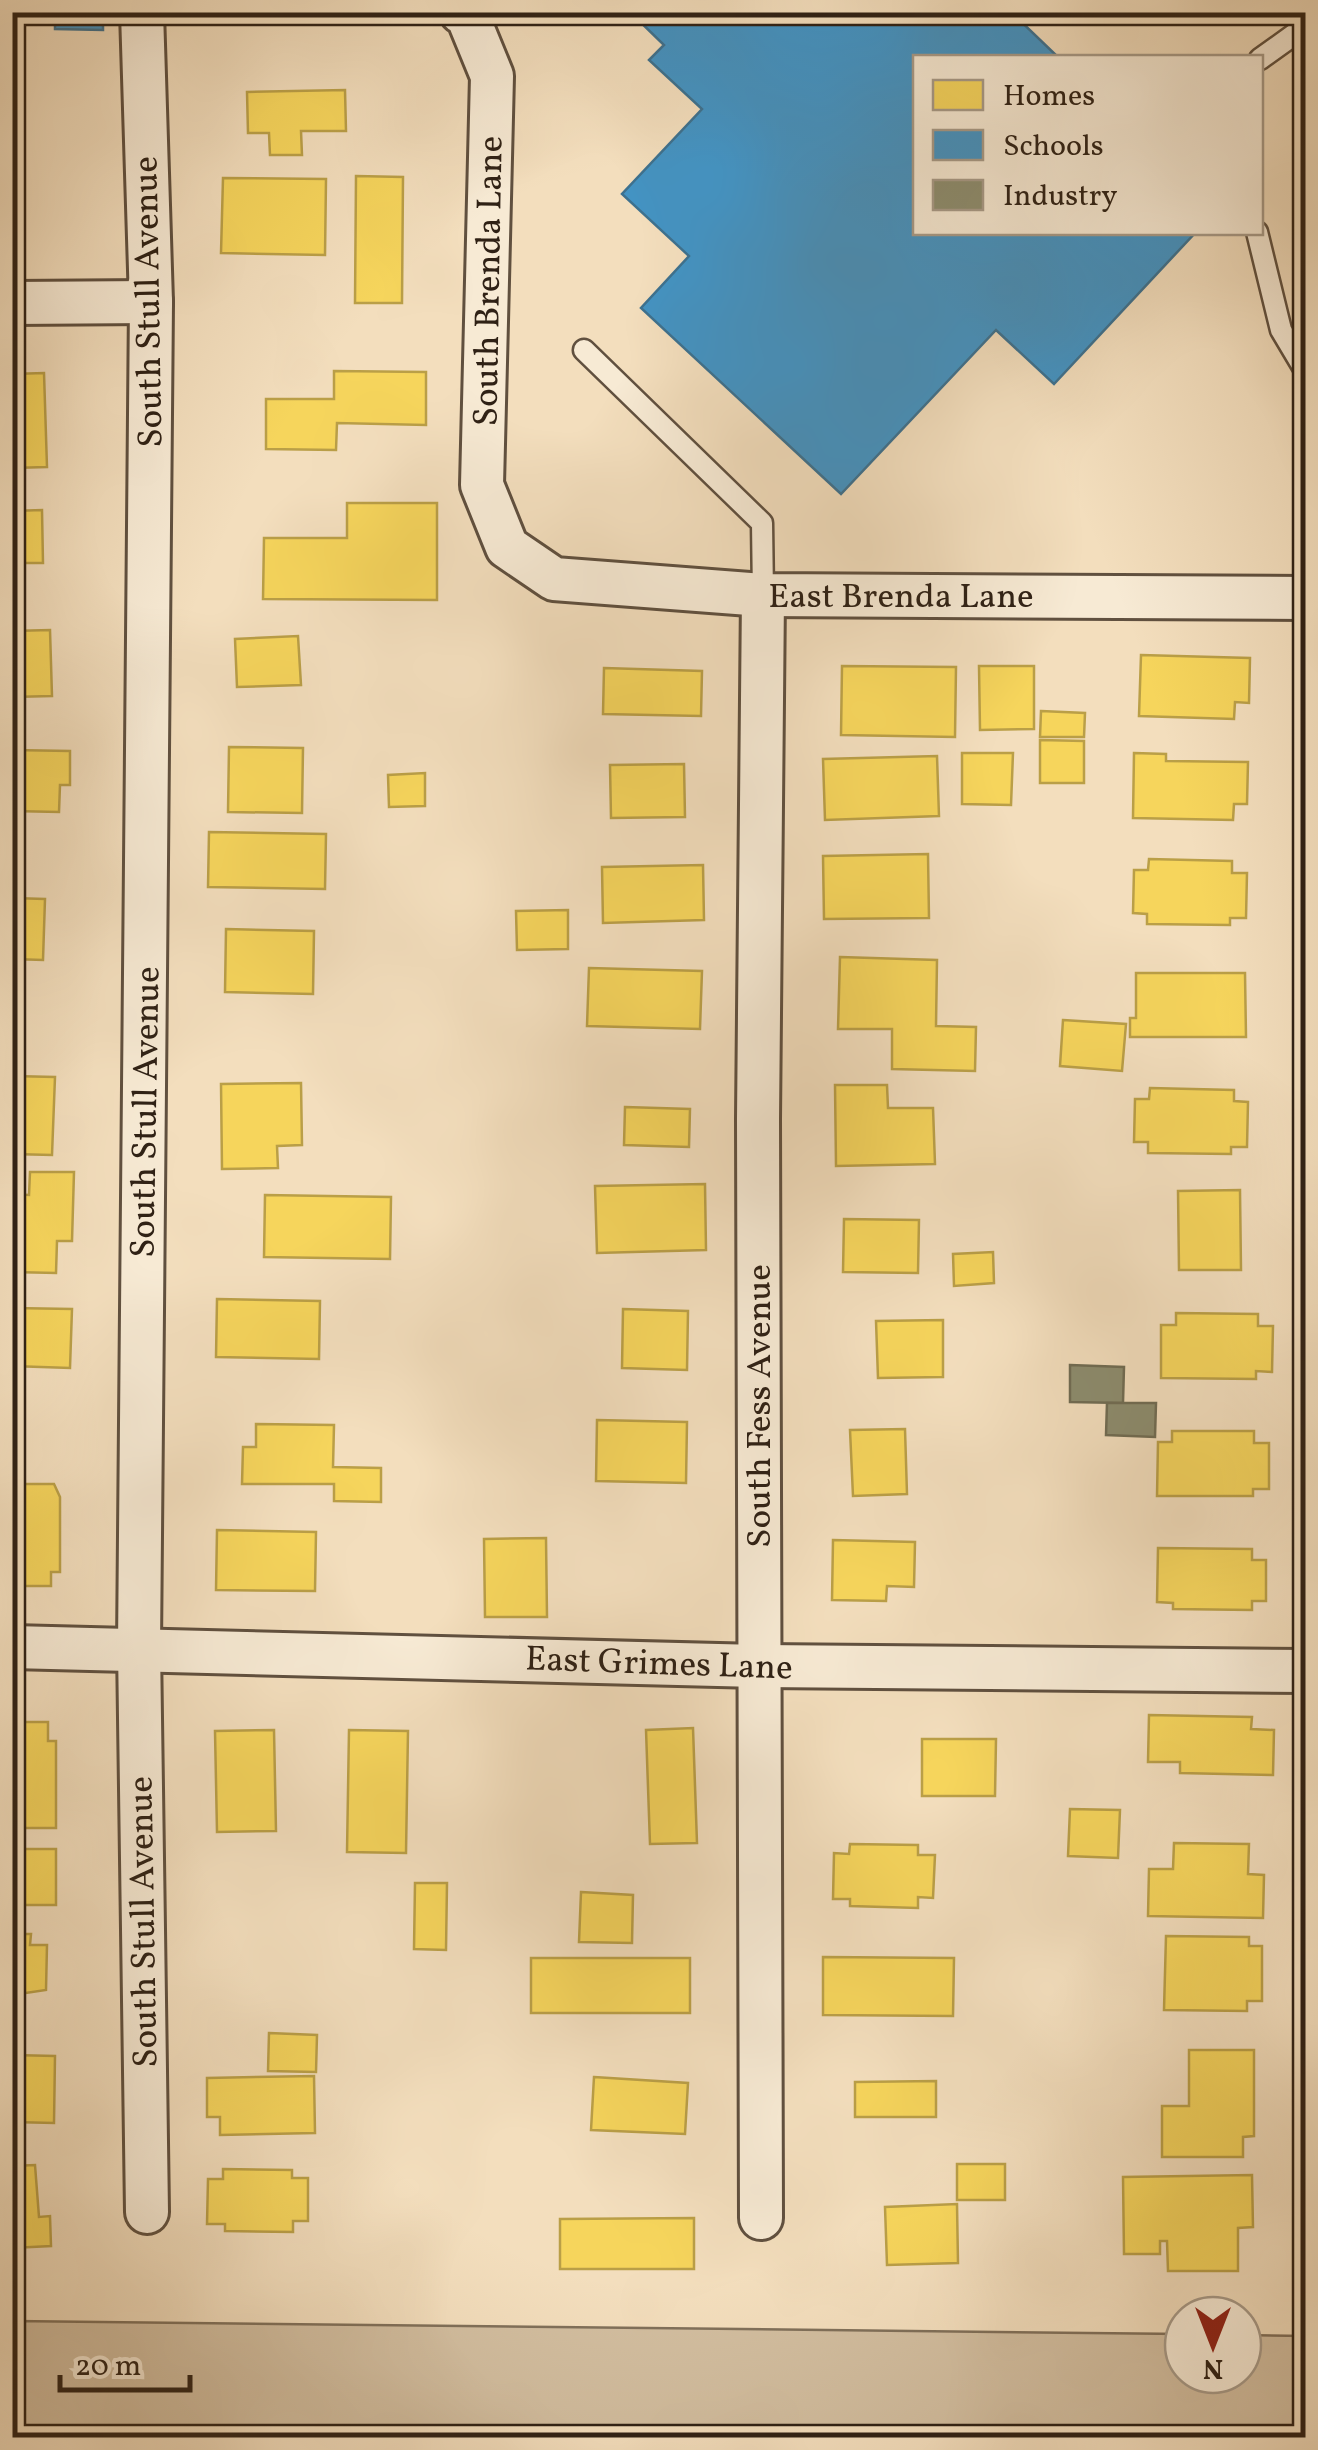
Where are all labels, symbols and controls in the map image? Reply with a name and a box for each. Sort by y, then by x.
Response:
legend [913,55,1263,235]
text: Homes [1003,76,1095,118]
text: Schools [1003,126,1104,168]
street label: South Brenda Lane [463,135,517,427]
street label: South Stull Avenue [123,156,177,448]
text: Industry [1003,176,1118,218]
street label: East Brenda Lane [768,574,1034,622]
street label: South Stull Avenue [120,966,174,1258]
street label: South Fess Avenue [737,1264,785,1548]
street label: East Grimes Lane [524,1636,793,1694]
street label: South Stull Avenue [118,1776,172,2068]
north arrow [1163,2295,1263,2395]
scale bar [60,2330,190,2392]
text: 20 m [75,2346,141,2388]
text: N [1203,2348,1223,2387]

